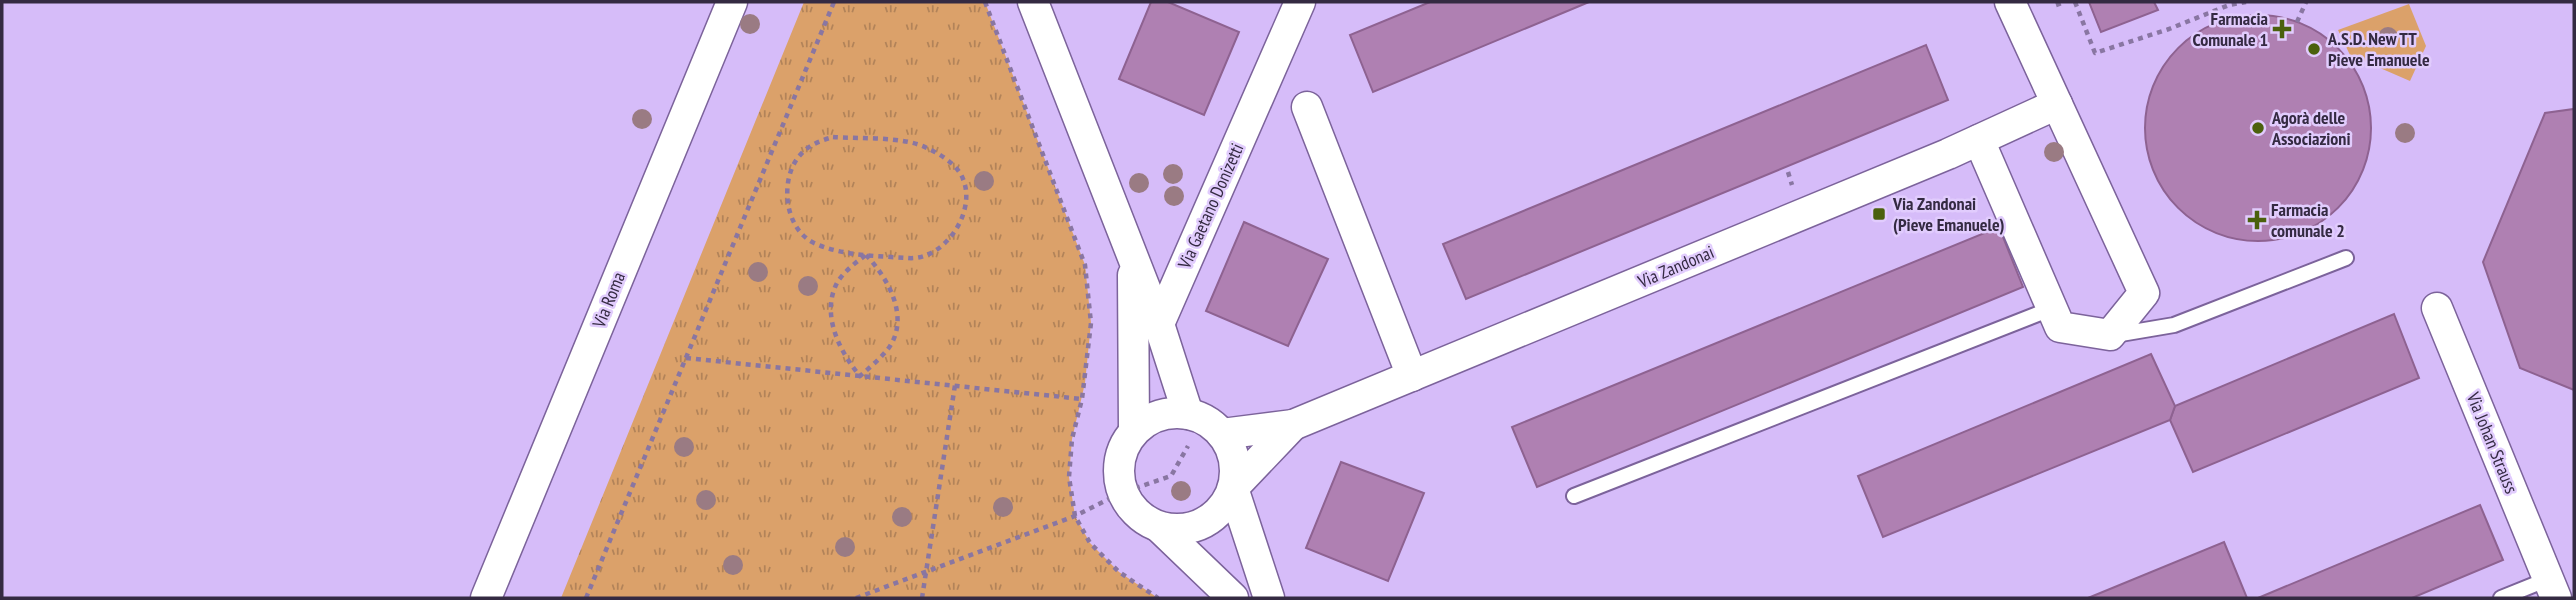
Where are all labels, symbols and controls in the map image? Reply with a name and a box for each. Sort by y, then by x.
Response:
place label: Farmacia Comunale 1 [2192,7,2268,51]
marker: Farmacia Comunale 1 [2274,21,2290,37]
place label: A.S.D. New TT Pieve Emanuele [2327,27,2430,71]
marker: A.S.D. New TT Pieve Emanuele [2306,41,2322,57]
place label: Agorà delle Associazioni [2271,106,2350,150]
marker: Agorà delle Associazioni [2250,120,2266,136]
street label: Via Gaetano Donizetti [1172,139,1248,273]
place label: Via Zandonai (Pieve Emanuele) [1892,192,2004,236]
place label: Farmacia comunale 2 [2271,198,2345,242]
marker: Via Zandonai (Pieve Emanuele) [1871,206,1887,222]
marker: Farmacia comunale 2 [2249,212,2265,228]
street label: Via Zandonai [1633,240,1717,293]
street label: Via Roma [587,269,630,332]
street label: Via Johan Strauss [2461,388,2523,497]

